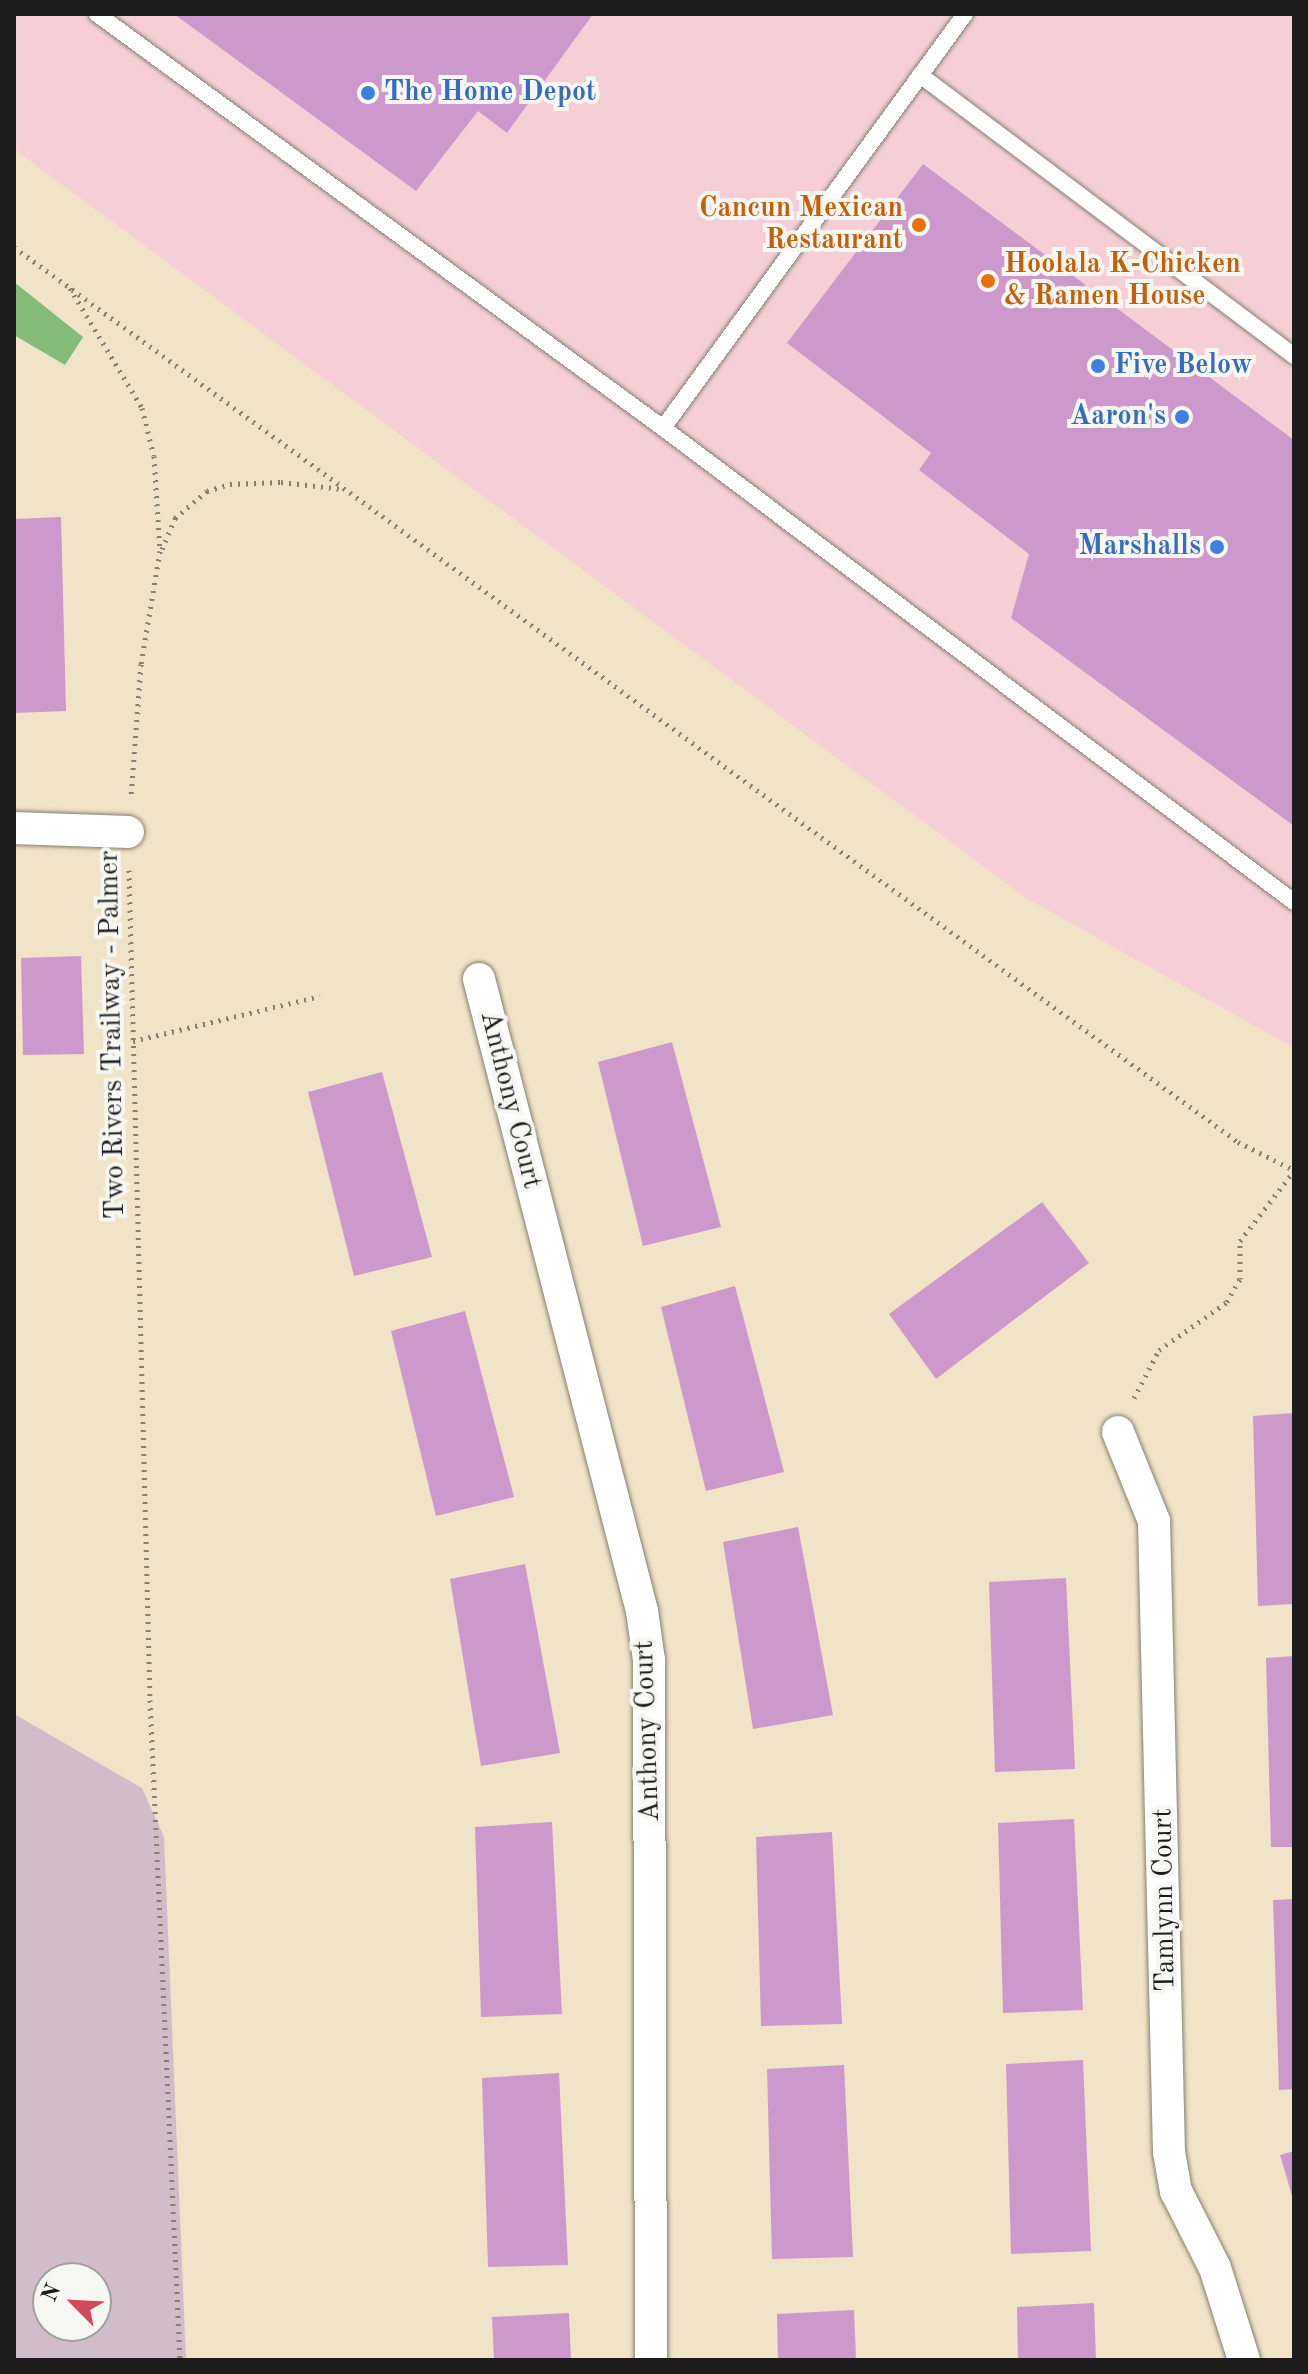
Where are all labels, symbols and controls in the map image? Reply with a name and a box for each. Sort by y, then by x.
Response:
place label: The Home Depot [384,76,596,110]
marker: The Home Depot [359,84,377,102]
place label: Cancun Mexican Restaurant [699,192,903,258]
marker: Cancun Mexican Restaurant [910,216,928,234]
place label: Hoolala K-Chicken & Ramen House [1004,248,1241,314]
marker: Hoolala K-Chicken & Ramen House [979,272,997,290]
place label: Five Below [1114,349,1252,383]
marker: Five Below [1089,357,1107,375]
place label: Aaron's [1070,400,1166,434]
marker: Aaron's [1173,408,1191,426]
place label: Marshalls [1078,530,1201,564]
marker: Marshalls [1208,538,1226,556]
street label: Two Rivers Trailway - Palmer [93,850,133,1220]
street label: Anthony Court [472,1008,548,1192]
street label: Anthony Court [628,1639,668,1823]
street label: Tamlynn Court [1147,1808,1183,1992]
north arrow [32,2262,112,2342]
text: N [38,2281,65,2305]

